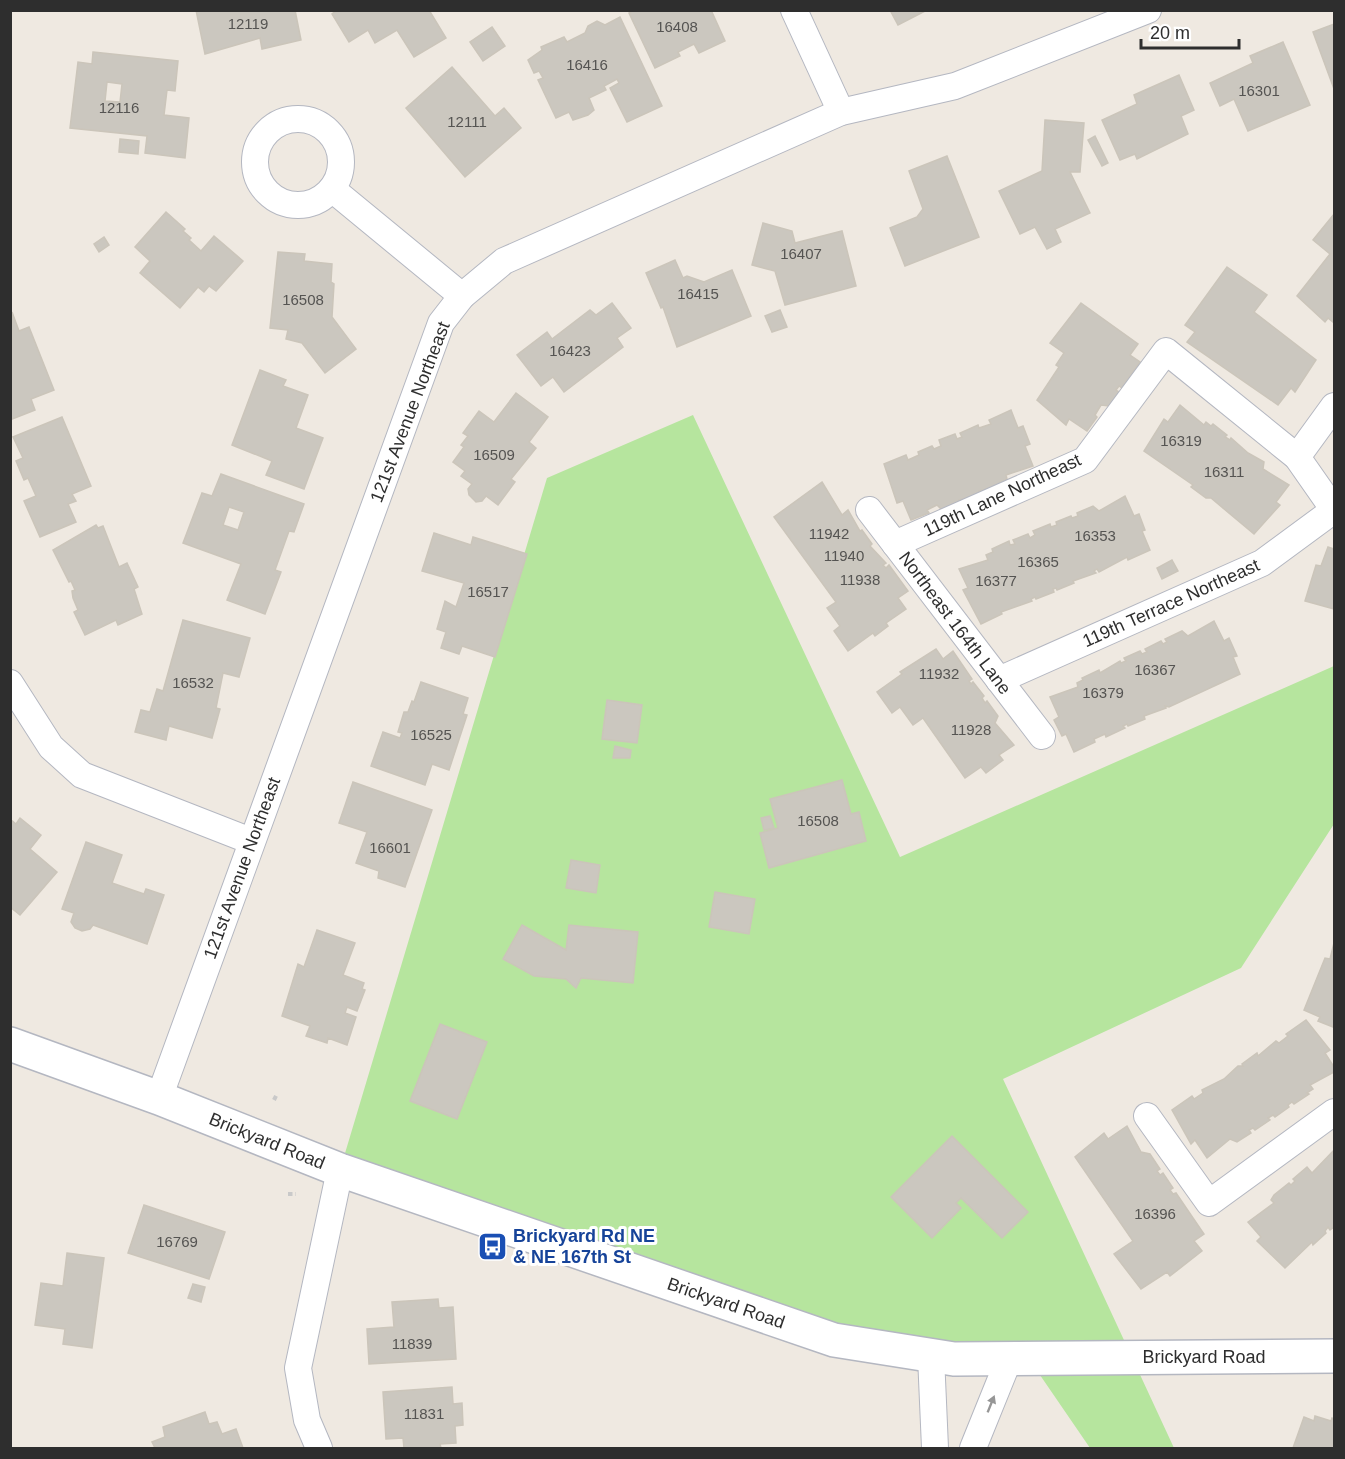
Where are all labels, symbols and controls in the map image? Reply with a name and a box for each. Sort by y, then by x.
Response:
scale bar [1141,12,1238,50]
house number: 12119 [228,15,268,32]
house number: 16408 [656,18,698,35]
text: 20 m [1150,23,1190,43]
house number: 16416 [566,56,608,73]
house number: 16301 [1238,82,1280,99]
house number: 12116 [99,99,139,116]
house number: 12111 [447,113,487,130]
house number: 16407 [780,245,822,262]
house number: 16415 [677,285,719,302]
house number: 16508 [282,291,324,308]
street label: 121st Avenue Northeast [366,319,454,505]
house number: 16423 [549,342,591,359]
house number: 16319 [1160,432,1202,449]
house number: 16509 [473,446,515,463]
street label: 119th Lane Northeast [920,450,1084,540]
house number: 16311 [1204,463,1244,480]
house number: 11942 [809,525,849,542]
house number: 16353 [1074,527,1116,544]
house number: 11940 [824,547,864,564]
street label: Northeast 164th Lane [895,548,1015,698]
house number: 16365 [1017,553,1059,570]
street label: 119th Terrace Northeast [1079,555,1263,651]
house number: 11938 [840,571,880,588]
house number: 16377 [975,572,1017,589]
house number: 16517 [467,583,509,600]
house number: 16367 [1134,661,1176,678]
house number: 11932 [919,665,959,682]
house number: 16532 [172,674,214,691]
house number: 16379 [1082,684,1124,701]
house number: 11928 [951,721,991,738]
house number: 16525 [410,726,452,743]
street label: 121st Avenue Northeast [200,774,284,962]
house number: 16508 [797,812,839,829]
house number: 16601 [369,839,411,856]
street label: Brickyard Road [206,1109,328,1173]
house number: 16396 [1134,1205,1176,1222]
place label: Brickyard Rd NE & NE 167th St [513,1226,655,1267]
bus stop icon: Brickyard Rd NE & NE 167th St [476,1230,508,1262]
house number: 16769 [156,1233,198,1250]
street label: Brickyard Road [665,1274,787,1332]
house number: 11839 [392,1335,432,1352]
street label: Brickyard Road [1142,1347,1266,1367]
one-way arrow [986,1394,996,1412]
house number: 11831 [404,1405,444,1422]

